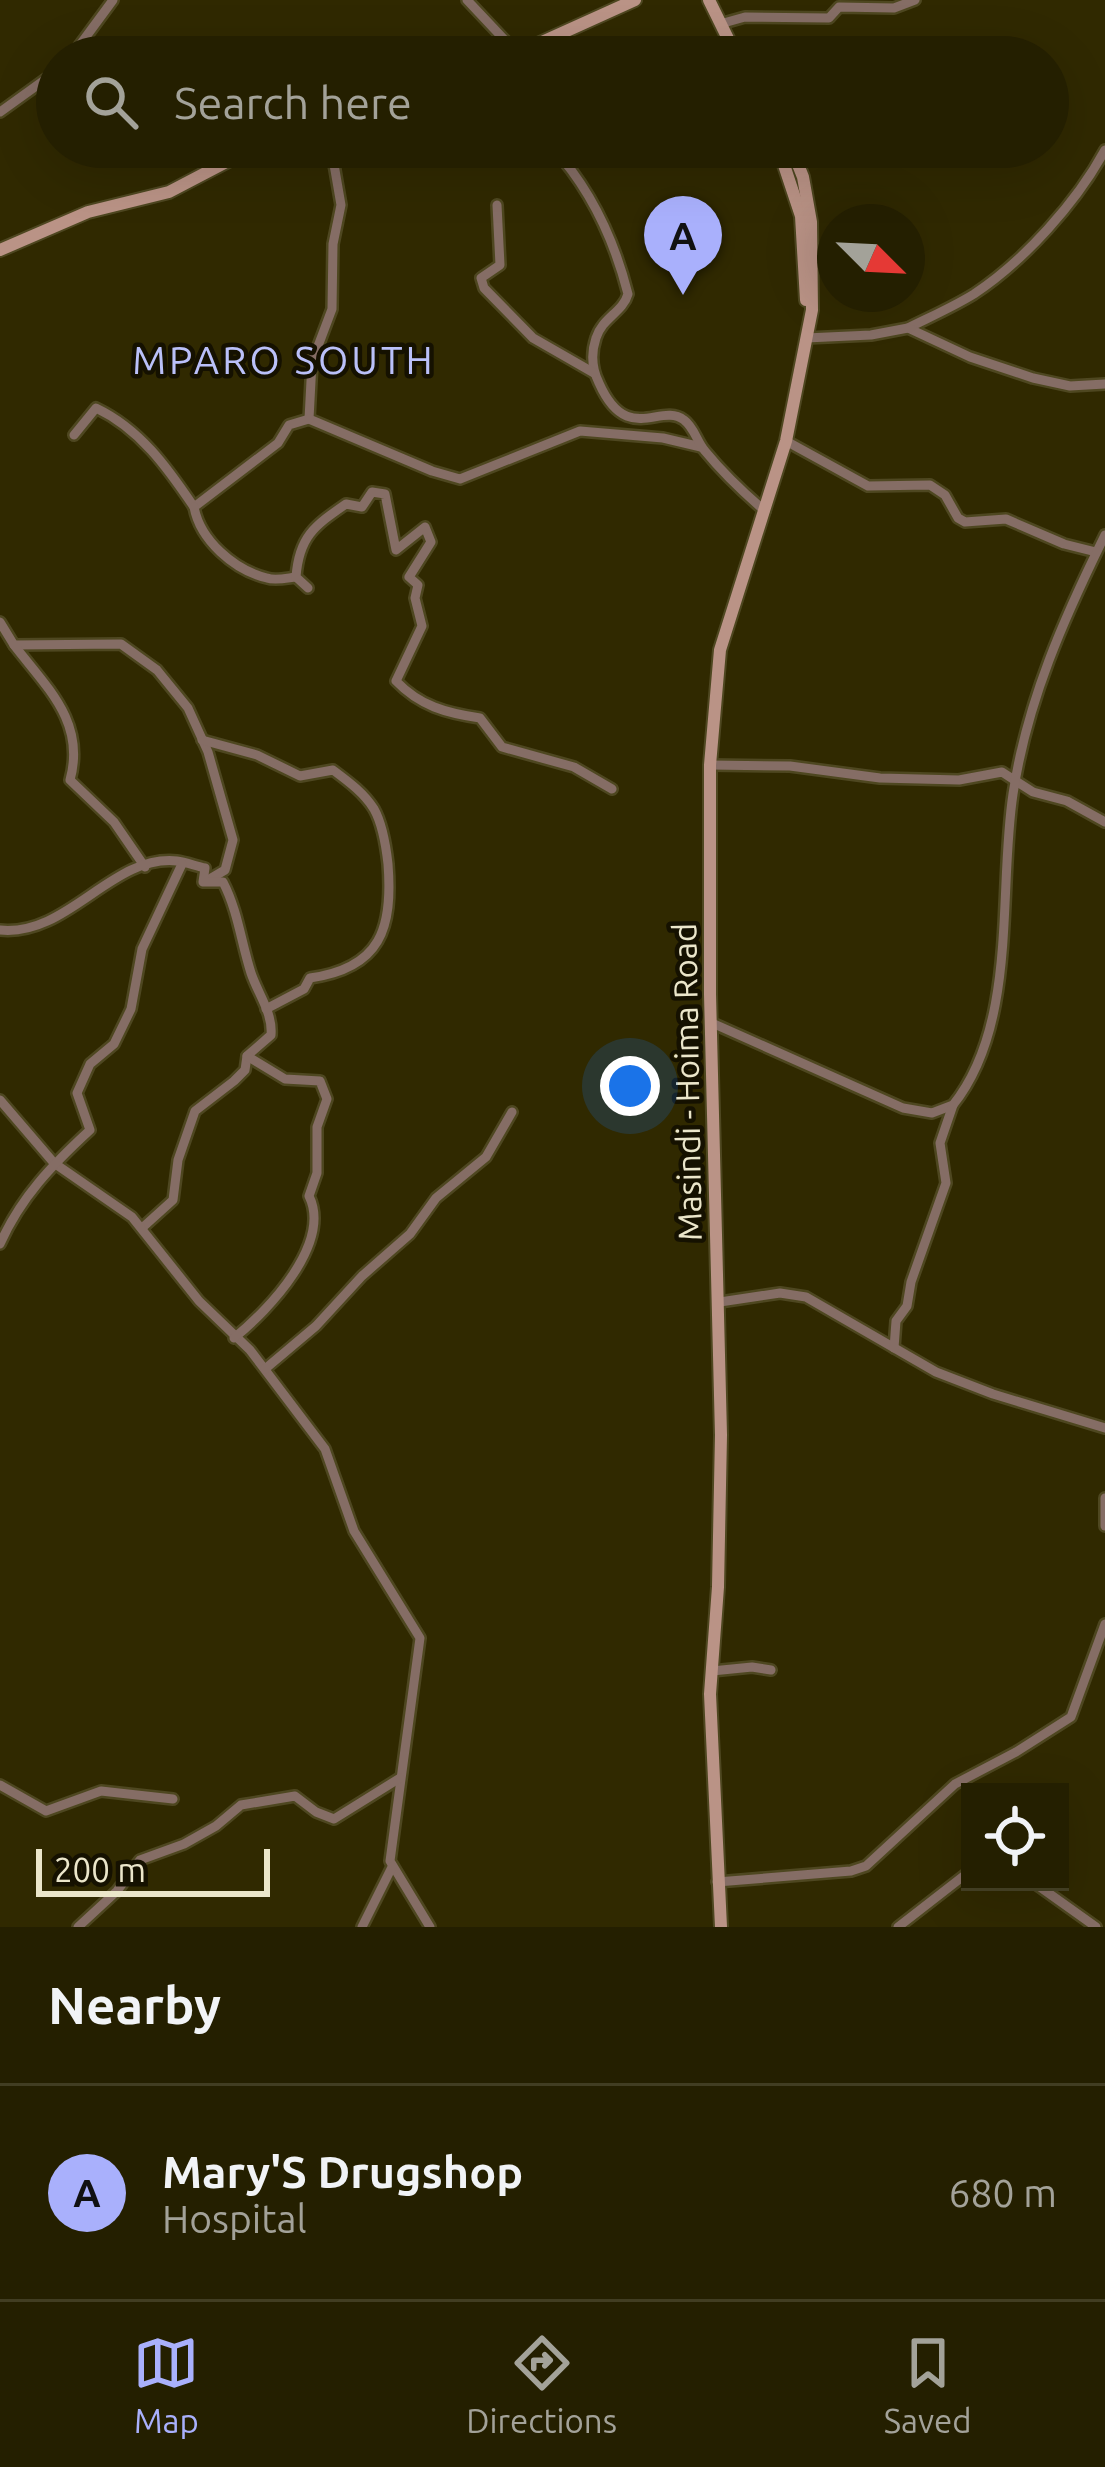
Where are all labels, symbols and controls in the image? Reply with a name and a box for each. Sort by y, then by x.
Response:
search box [36,36,1069,168]
icon: search [78,69,144,135]
text: Search here [174,77,412,128]
pin: A [644,196,722,295]
north arrow [817,204,925,312]
district label: MPARO SOUTH [132,338,436,381]
street label: Masindi - Hoima Road [665,923,708,1241]
your location [600,1056,660,1116]
map controls [961,1783,1069,1891]
button: locate [961,1783,1069,1891]
scale bar [36,1843,270,1896]
text: 200 m [54,1851,146,1888]
text: Nearby [48,1976,221,2034]
text: Mary'S Drugshop [162,2146,523,2197]
text: A [73,2171,101,2214]
text: 680 m [948,2171,1057,2214]
text: Hospital [162,2197,307,2240]
tab: Map [133,2330,199,2439]
tab: Directions [466,2330,617,2439]
tab: Saved [884,2330,972,2439]

